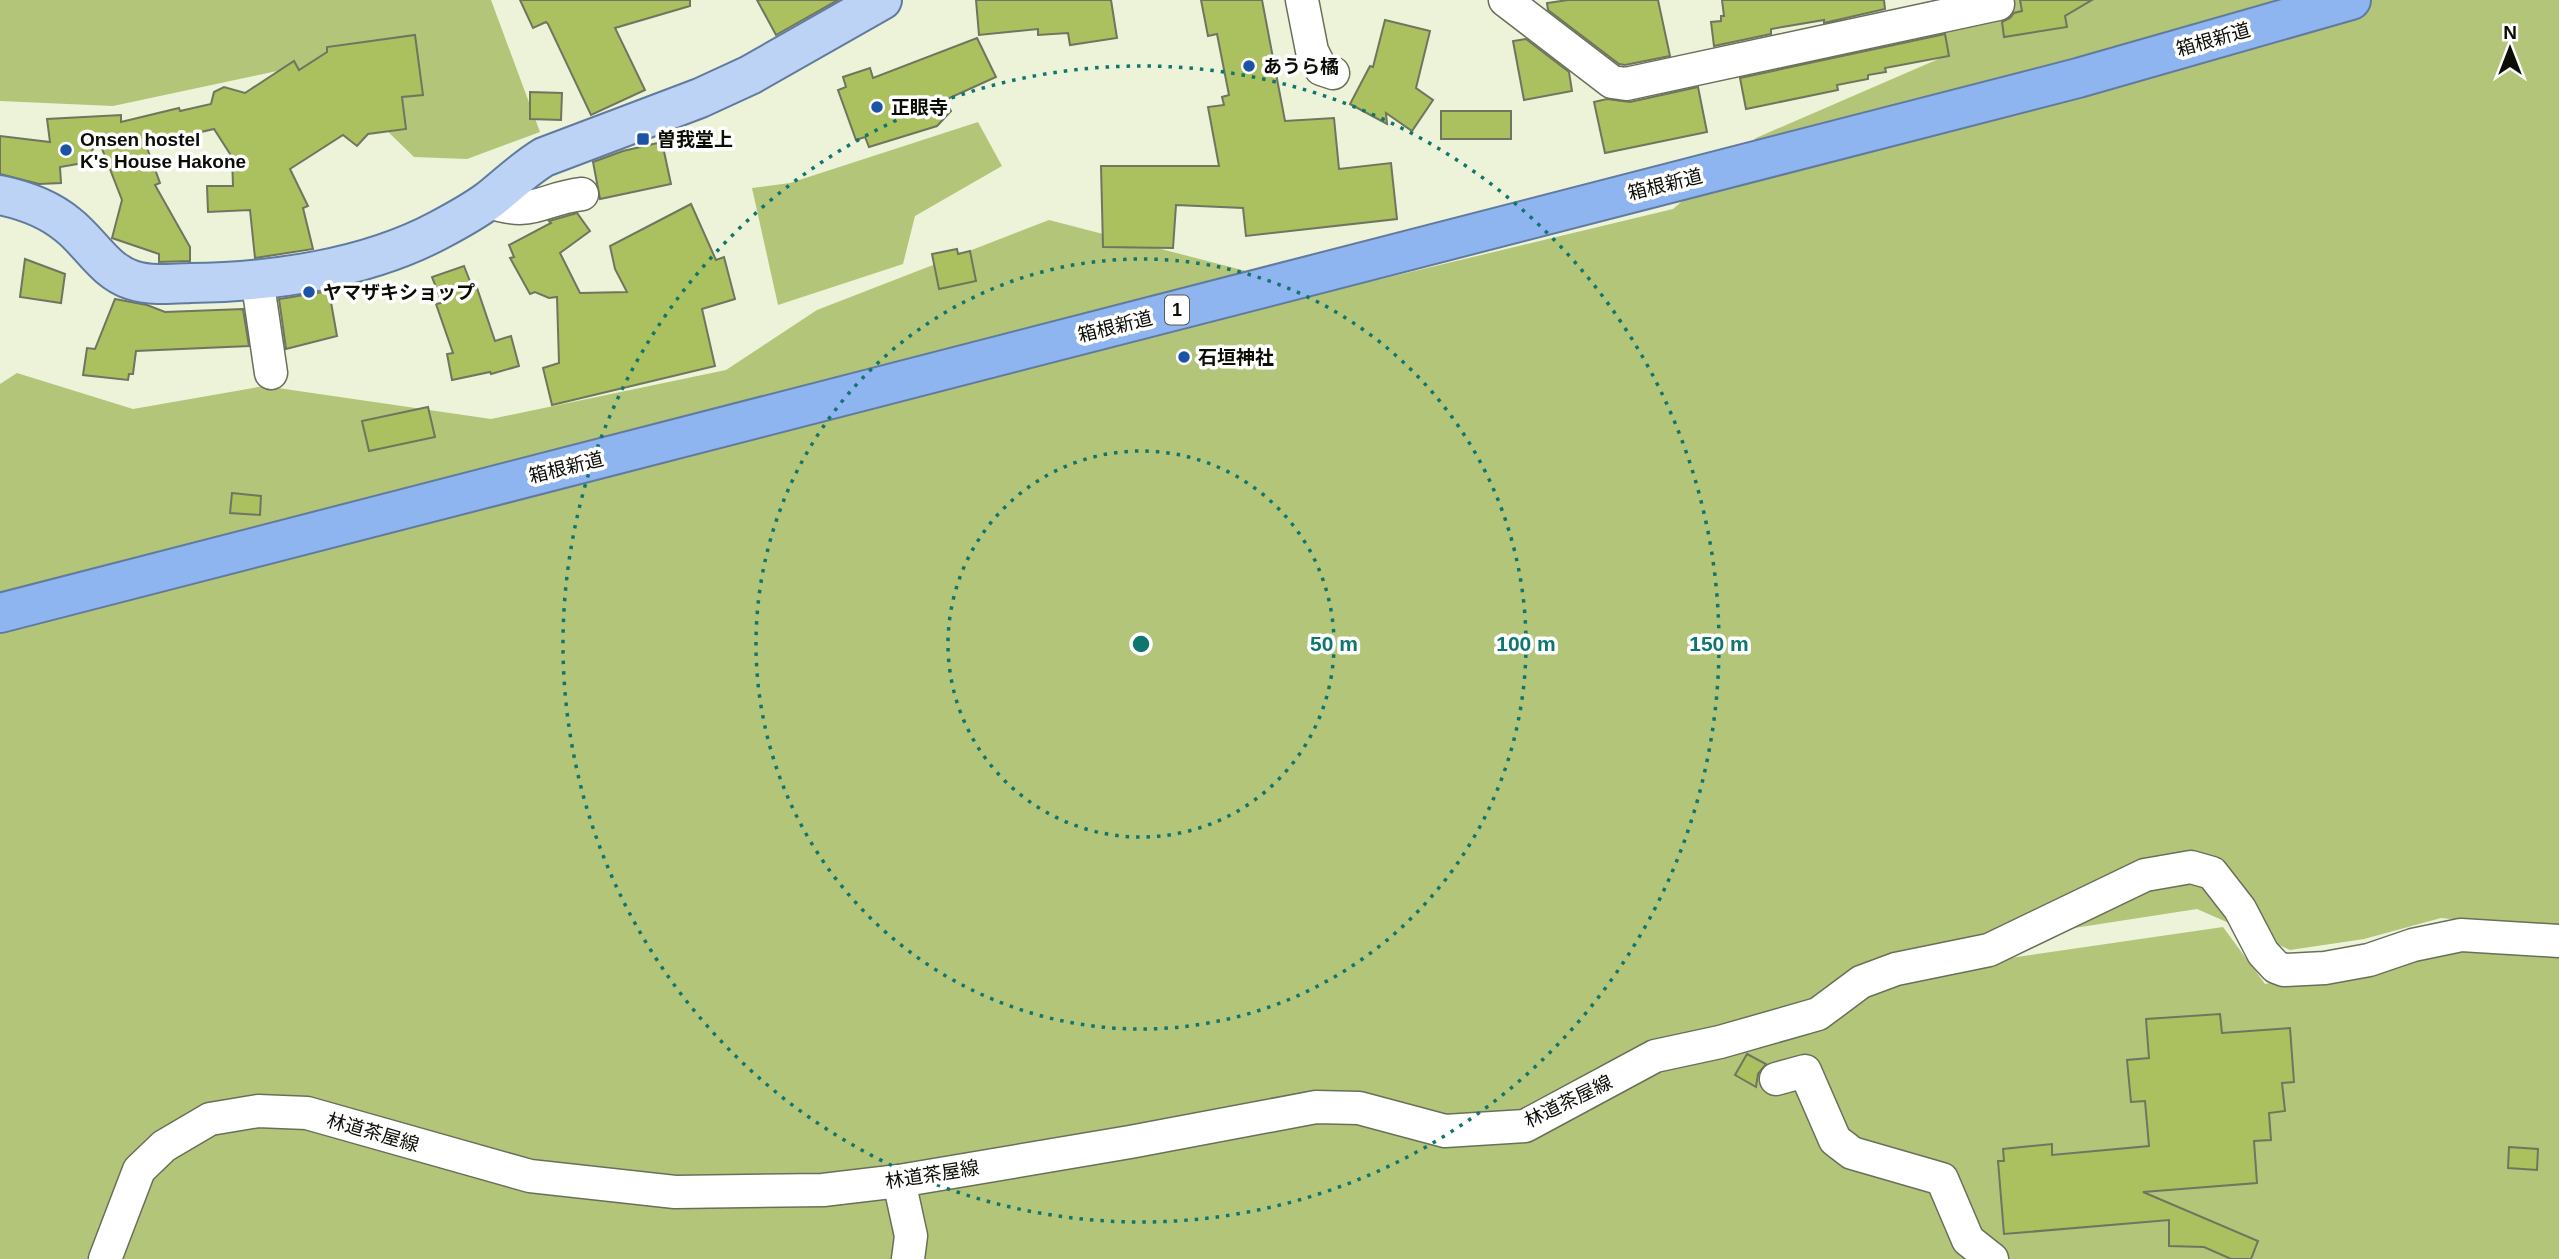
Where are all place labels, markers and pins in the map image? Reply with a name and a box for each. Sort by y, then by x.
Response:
place label: あうら橘 [1263,56,1339,77]
marker: あうら橘 [1241,58,1257,74]
place label: 正眼寺 [891,97,948,118]
marker: 正眼寺 [869,99,885,115]
place label: Onsen hostel K's House Hakone [80,129,246,172]
place label: 曽我堂上 [657,129,733,150]
marker: 曽我堂上 [635,131,651,147]
marker: Onsen hostel K's House Hakone [58,142,74,158]
place label: ヤマザキショップ [323,282,475,303]
marker: ヤマザキショップ [301,284,317,300]
place label: 石垣神社 [1198,347,1274,368]
marker: 石垣神社 [1176,349,1192,365]
centre of rings [1129,632,1153,656]

